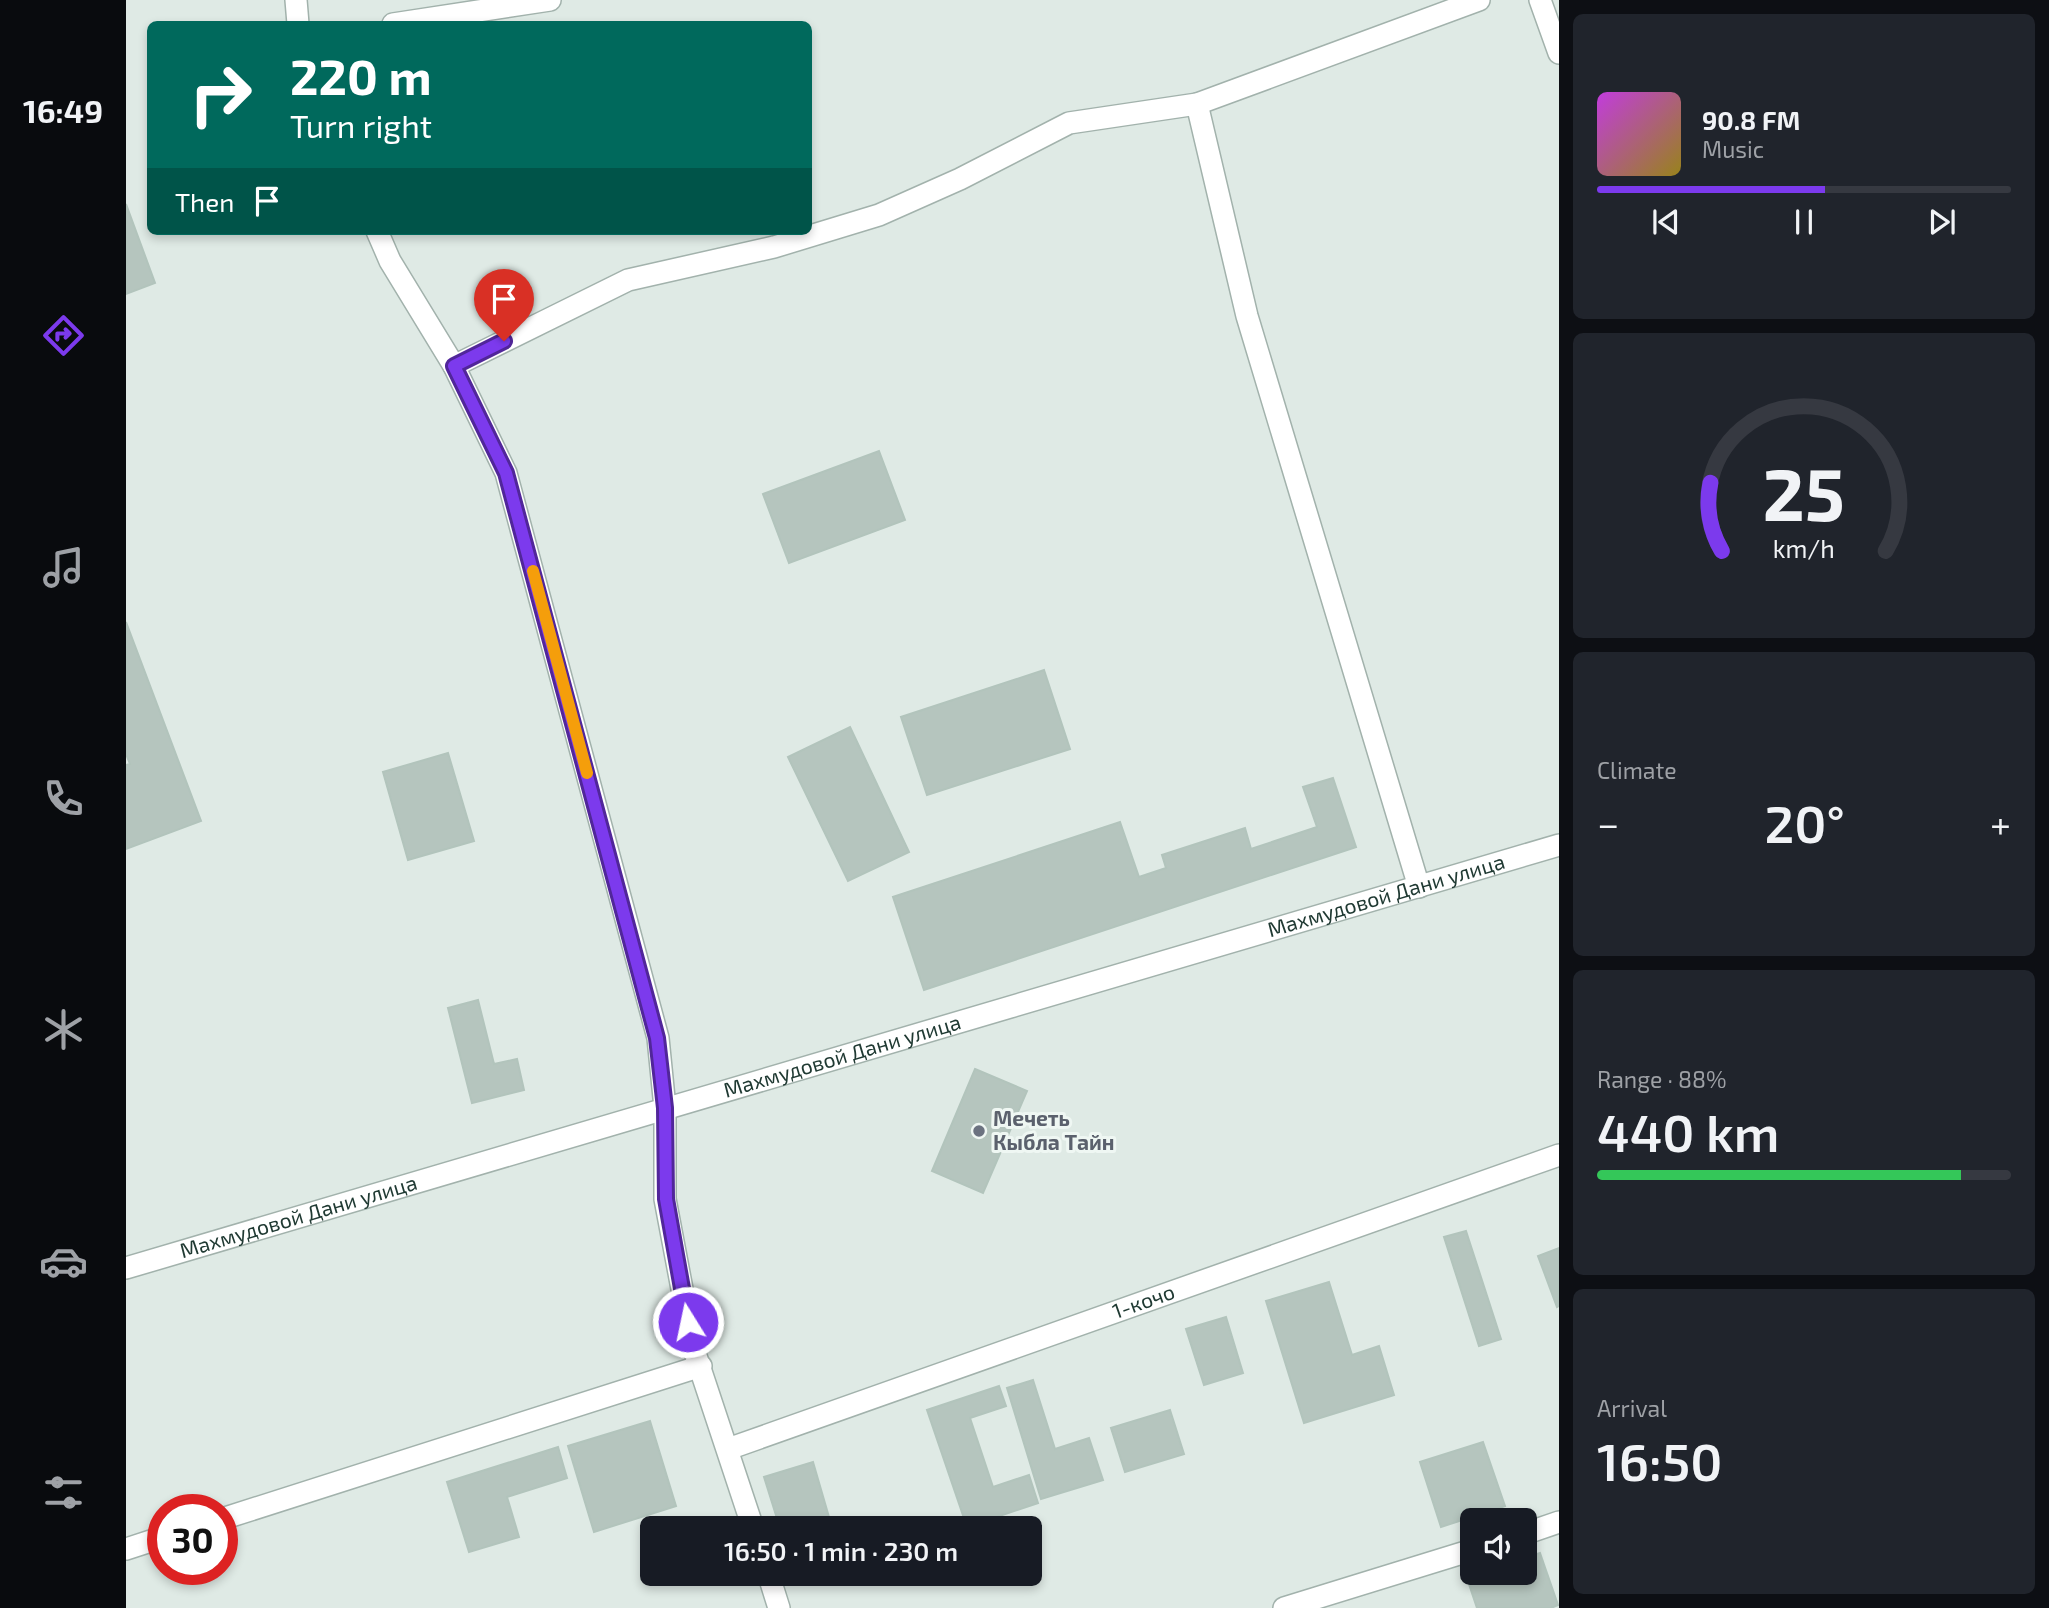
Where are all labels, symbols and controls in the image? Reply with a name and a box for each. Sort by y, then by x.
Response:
text: 220 m [290,46,432,105]
icon: right [175,49,266,140]
text: 16:49 [23,91,103,129]
text: 90.8 FM [1702,104,1800,135]
text: Turn right [290,106,432,144]
text: Music [1702,135,1764,163]
icon: arrive [248,182,286,220]
text: Then [175,186,234,217]
icon: previous [1647,203,1685,241]
icon: pause [1785,203,1823,241]
icon: next [1923,203,1961,241]
pin [474,269,534,341]
icon: arrive [485,280,523,318]
icon: directions [39,311,88,360]
text: 25 [1763,449,1845,537]
text: km/h [1773,533,1835,563]
icon: music [39,543,88,592]
text: Climate [1597,756,1677,784]
icon: phone [39,774,88,823]
text: 20° [1764,791,1845,853]
text: − [1597,800,1619,846]
text: + [1990,800,2011,846]
street label: Махмудовой Дани улица [1264,848,1507,941]
icon: climate [39,1005,88,1054]
street label: Махмудовой Дани улица [720,1008,964,1102]
text: Range · 88% [1597,1065,1726,1093]
text: 440 km [1597,1100,1780,1162]
place label: Мечеть Кыбла Тайн [993,1105,1115,1154]
marker: Мечеть Кыбла Тайн [971,1123,987,1139]
street label: Махмудовой Дани улица [177,1169,420,1262]
icon: car [39,1237,88,1286]
street label: 1-кочо [1109,1278,1178,1323]
position arrow [651,1285,725,1359]
text: Arrival [1597,1394,1667,1422]
text: 16:50 [1597,1429,1722,1491]
icon: filters [39,1468,88,1517]
speed limit sign: 30 [147,1494,238,1585]
map controls [1460,1508,1537,1585]
button: sound [1460,1508,1537,1585]
text: 16:50 · 1 min · 230 m [724,1535,958,1566]

